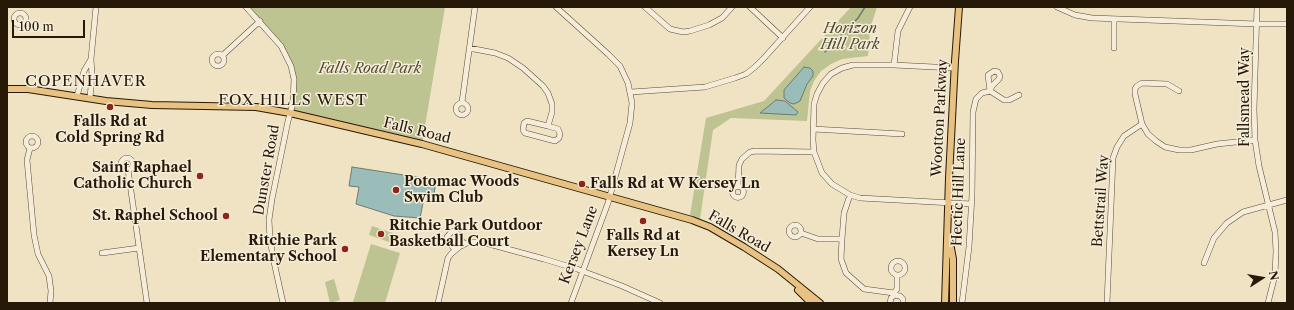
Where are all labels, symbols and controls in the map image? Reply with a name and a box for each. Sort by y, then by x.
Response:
scale bar [14,12,87,38]
text: 100 m [19,19,54,34]
park label: Horizon Hill Park [820,21,880,54]
street label: Fallsmead Way [1237,47,1253,147]
street label: Wootton Parkway [929,58,951,178]
park label: Falls Road Park [319,61,421,77]
district label: COPENHAVER [25,73,147,91]
district label: FOX HILLS WEST [218,92,368,110]
marker: Falls Rd at Cold Spring Rd [105,102,115,112]
place label: Falls Rd at Cold Spring Rd [55,114,165,146]
street label: Falls Road [382,115,452,147]
street label: Dunster Road [251,123,283,217]
street label: Hectic Hill Lane [949,137,969,247]
street label: Bettstrail Way [1089,154,1113,248]
place label: Saint Raphael Catholic Church [73,160,192,192]
marker: Saint Raphael Catholic Church [195,171,205,181]
place label: Potomac Woods Swim Club [404,174,519,206]
place label: Falls Rd at W Kersey Ln [590,176,760,192]
marker: Falls Rd at W Kersey Ln [577,179,587,189]
marker: Potomac Woods Swim Club [391,185,401,195]
street label: Kersey Lane [556,203,602,287]
place label: St. Raphel School [92,208,218,224]
street label: Falls Road [705,208,773,256]
marker: St. Raphel School [221,211,231,221]
marker: Falls Rd at Kersey Ln [638,216,648,226]
place label: Ritchie Park Outdoor Basketball Court [389,218,542,250]
place label: Falls Rd at Kersey Ln [606,228,680,260]
marker: Ritchie Park Outdoor Basketball Court [376,229,386,239]
place label: Ritchie Park Elementary School [200,233,337,266]
marker: Ritchie Park Elementary School [340,244,350,254]
north arrow [1242,258,1282,298]
text: N [1266,269,1282,282]

